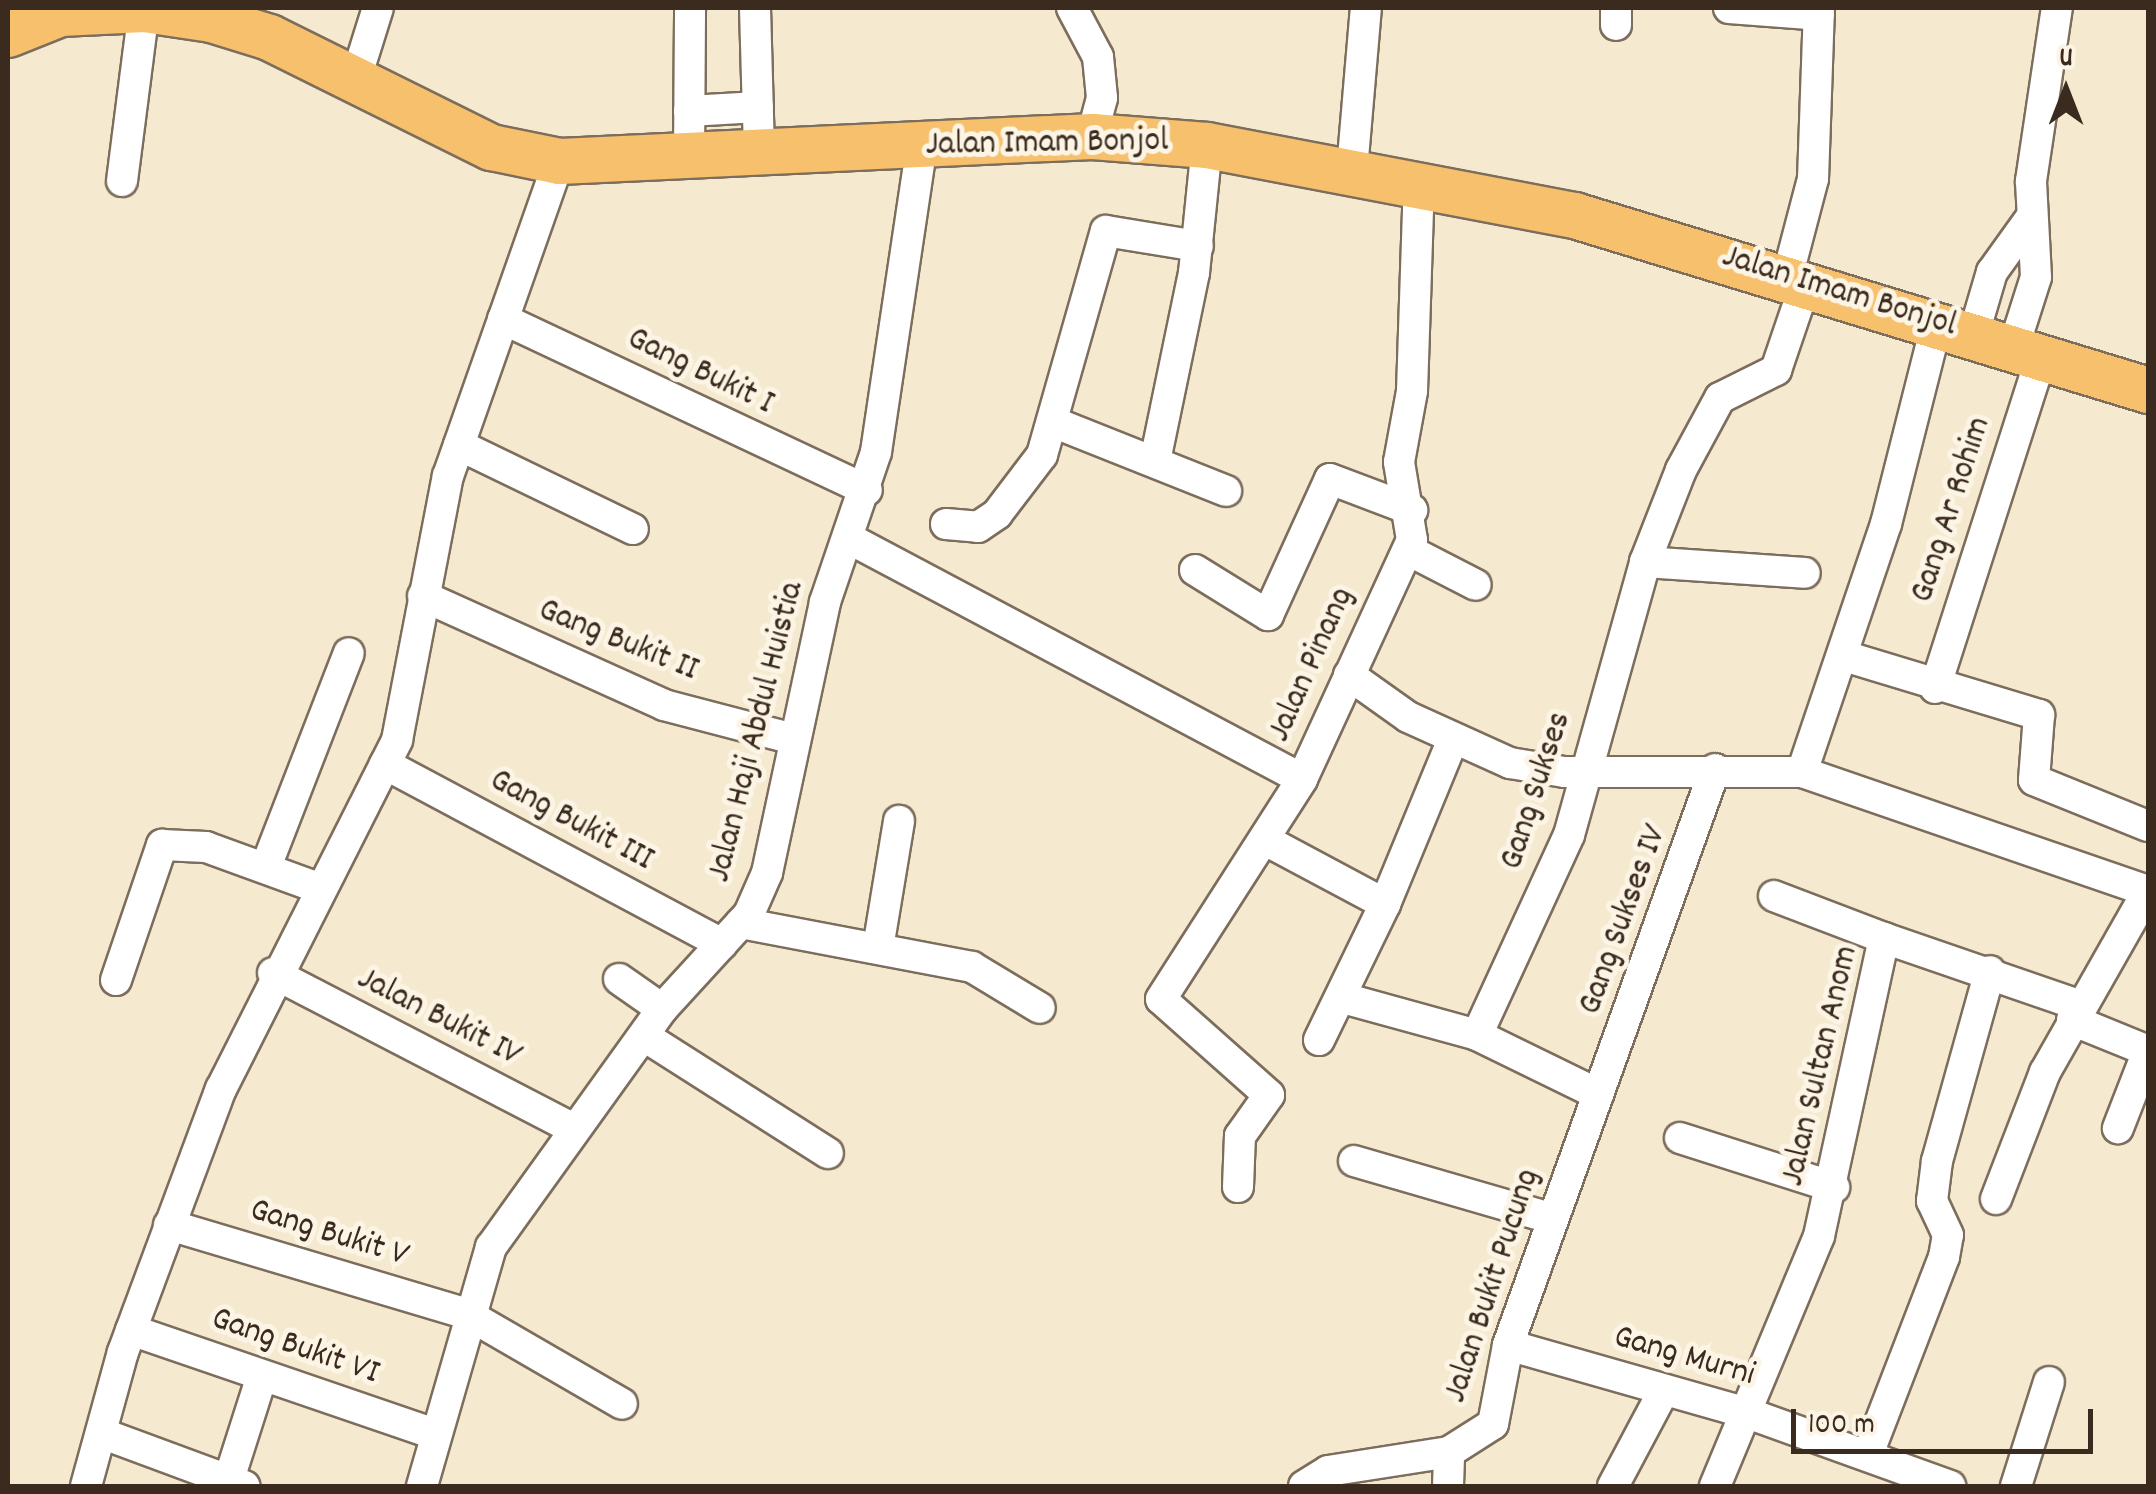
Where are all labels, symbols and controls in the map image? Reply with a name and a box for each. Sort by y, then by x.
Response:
north arrow [2016,40,2116,140]
text: U [2059,40,2073,80]
street label: Jalan Imam Bonjol [925,121,1169,167]
street label: Jalan Imam Bonjol [1717,236,1961,348]
street label: Gang Bukit I [620,319,780,425]
street label: Gang Ar Rohim [1902,412,2002,608]
street label: Jalan Haji Abdul Huistia [699,577,815,887]
street label: Jalan Pinang [1259,581,1365,749]
street label: Gang Bukit II [532,590,704,692]
street label: Gang Sukses [1492,707,1582,875]
street label: Gang Bukit III [482,760,660,882]
street label: Gang Sukses IV [1570,819,1678,1021]
street label: Jalan Sultan Anom [1773,942,1869,1190]
street label: Jalan Bukit IV [350,959,528,1077]
street label: Jalan Bukit Pucung [1435,1164,1551,1408]
street label: Gang Bukit V [245,1190,413,1278]
street label: Gang Bukit VI [206,1299,384,1395]
street label: Gang Murni [1609,1317,1759,1397]
scale bar [1796,1389,2098,1451]
text: 100 m [1808,1405,1875,1448]

